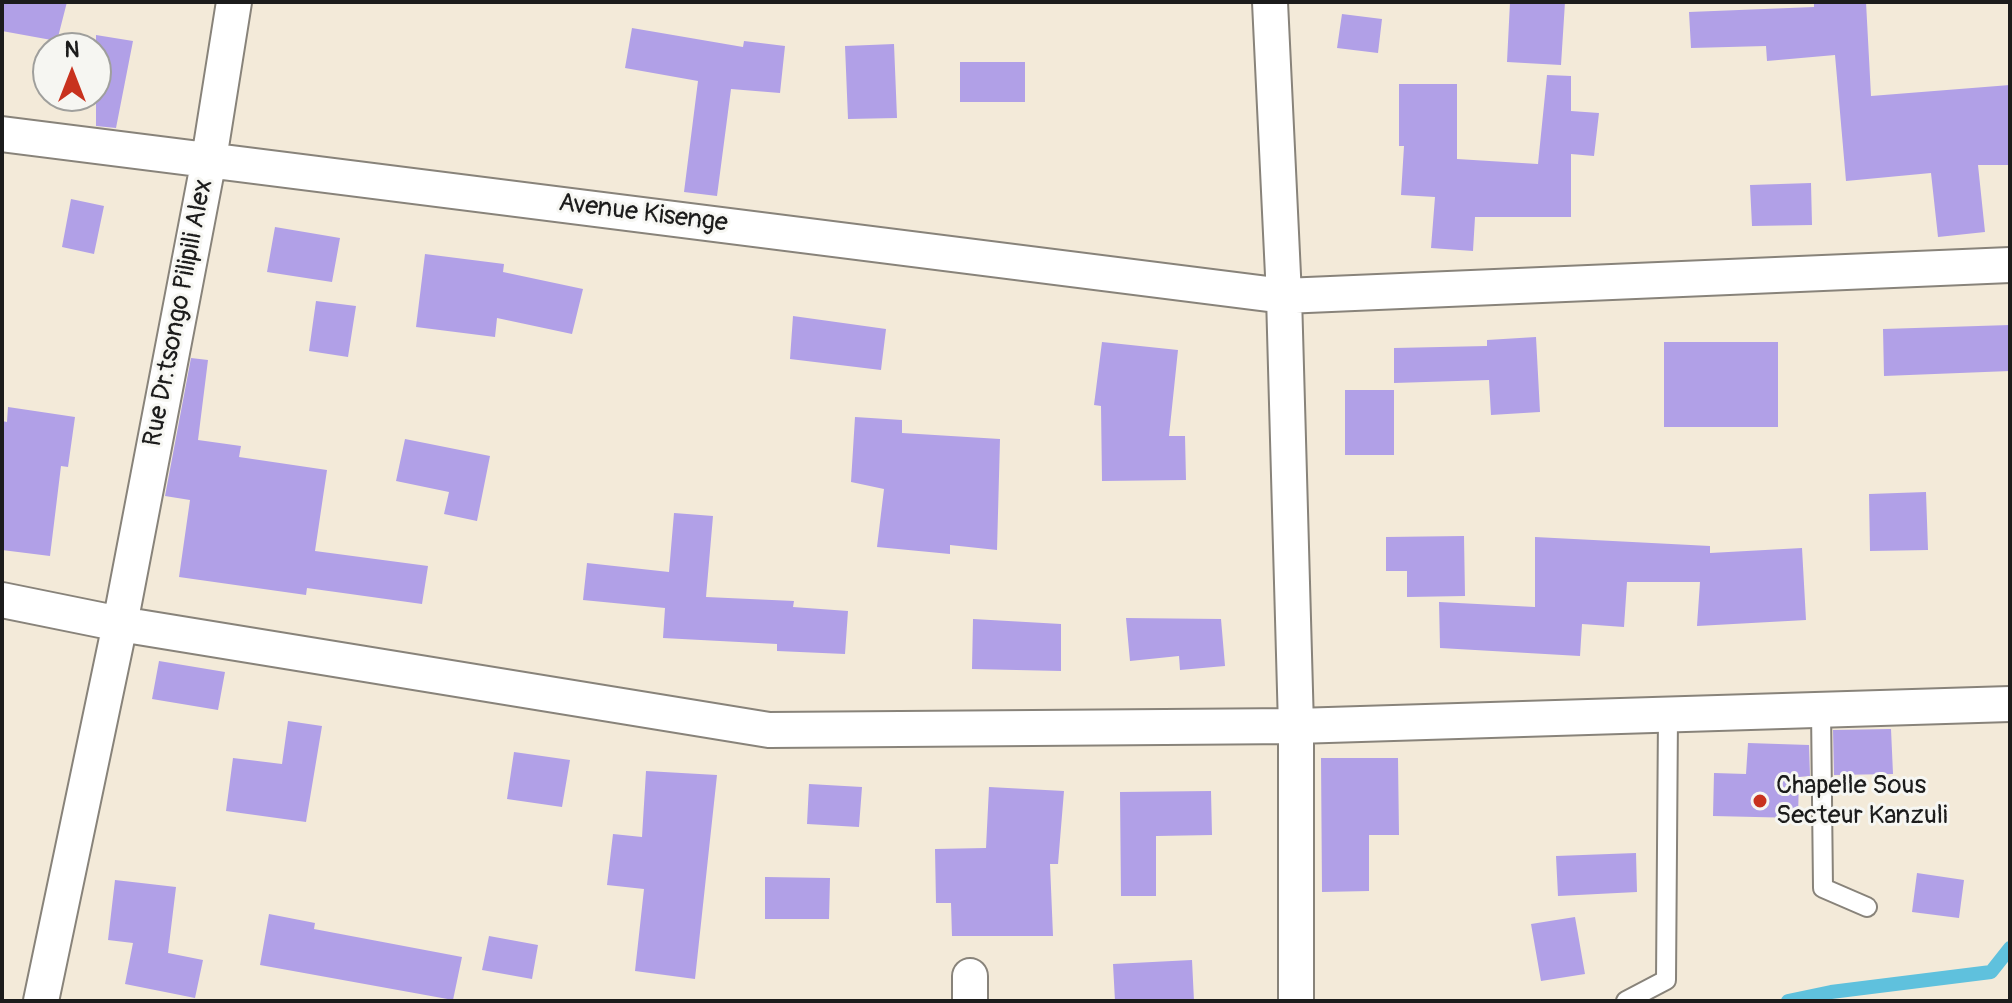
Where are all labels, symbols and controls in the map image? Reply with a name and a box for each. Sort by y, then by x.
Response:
north arrow [32,32,112,112]
text: N [65,36,79,64]
street label: Rue Dr.tsongo Pilipili Alex [138,177,220,449]
street label: Avenue Kisenge [557,188,729,240]
place label: Chapelle Sous Secteur Kanzuli [1776,770,1948,832]
marker: Chapelle Sous Secteur Kanzuli [1751,792,1769,810]

